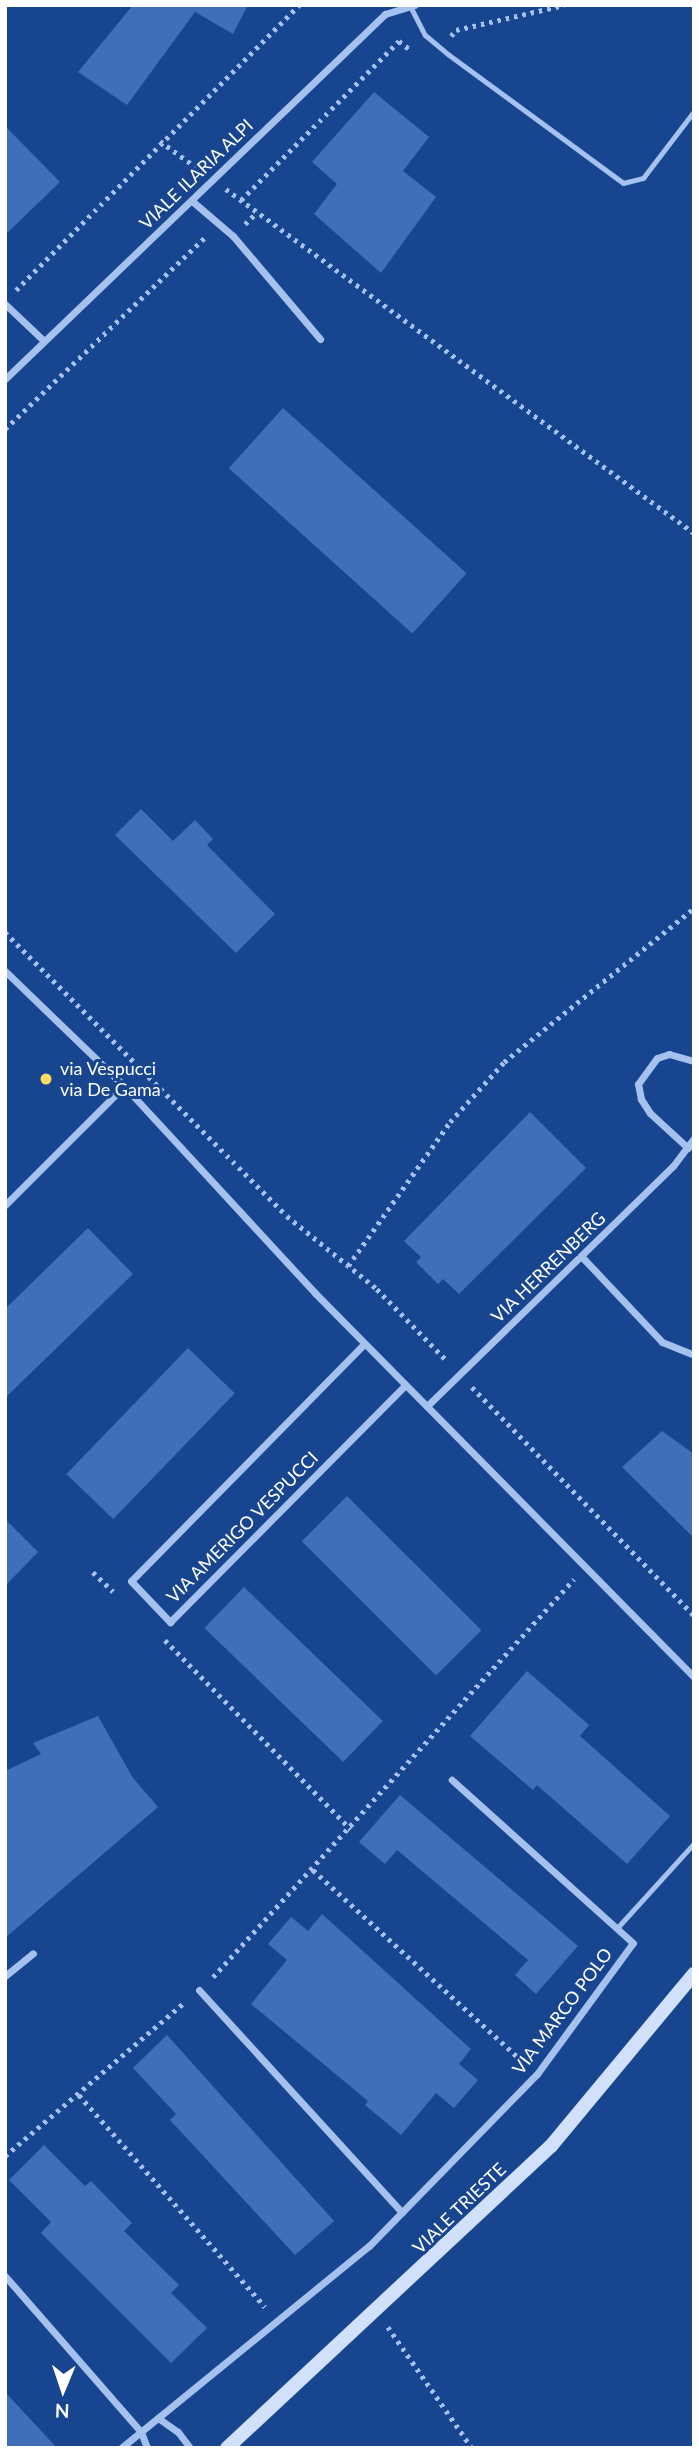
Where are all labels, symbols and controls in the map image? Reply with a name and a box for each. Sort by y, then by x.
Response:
street label: VIALE ILARIA ALPI [134,114,258,234]
place label: via Vespucci via De Gama [60,1058,161,1100]
marker: via Vespucci via De Gama [38,1071,54,1087]
street label: VIA HERRENBERG [486,1207,610,1327]
street label: VIA AMERIGO VESPUCCI [161,1446,323,1608]
street label: VIA MARCO POLO [507,1943,617,2079]
street label: VIALE TRIESTE [408,2158,510,2258]
north arrow [28,2355,98,2425]
text: N [55,2400,70,2423]

